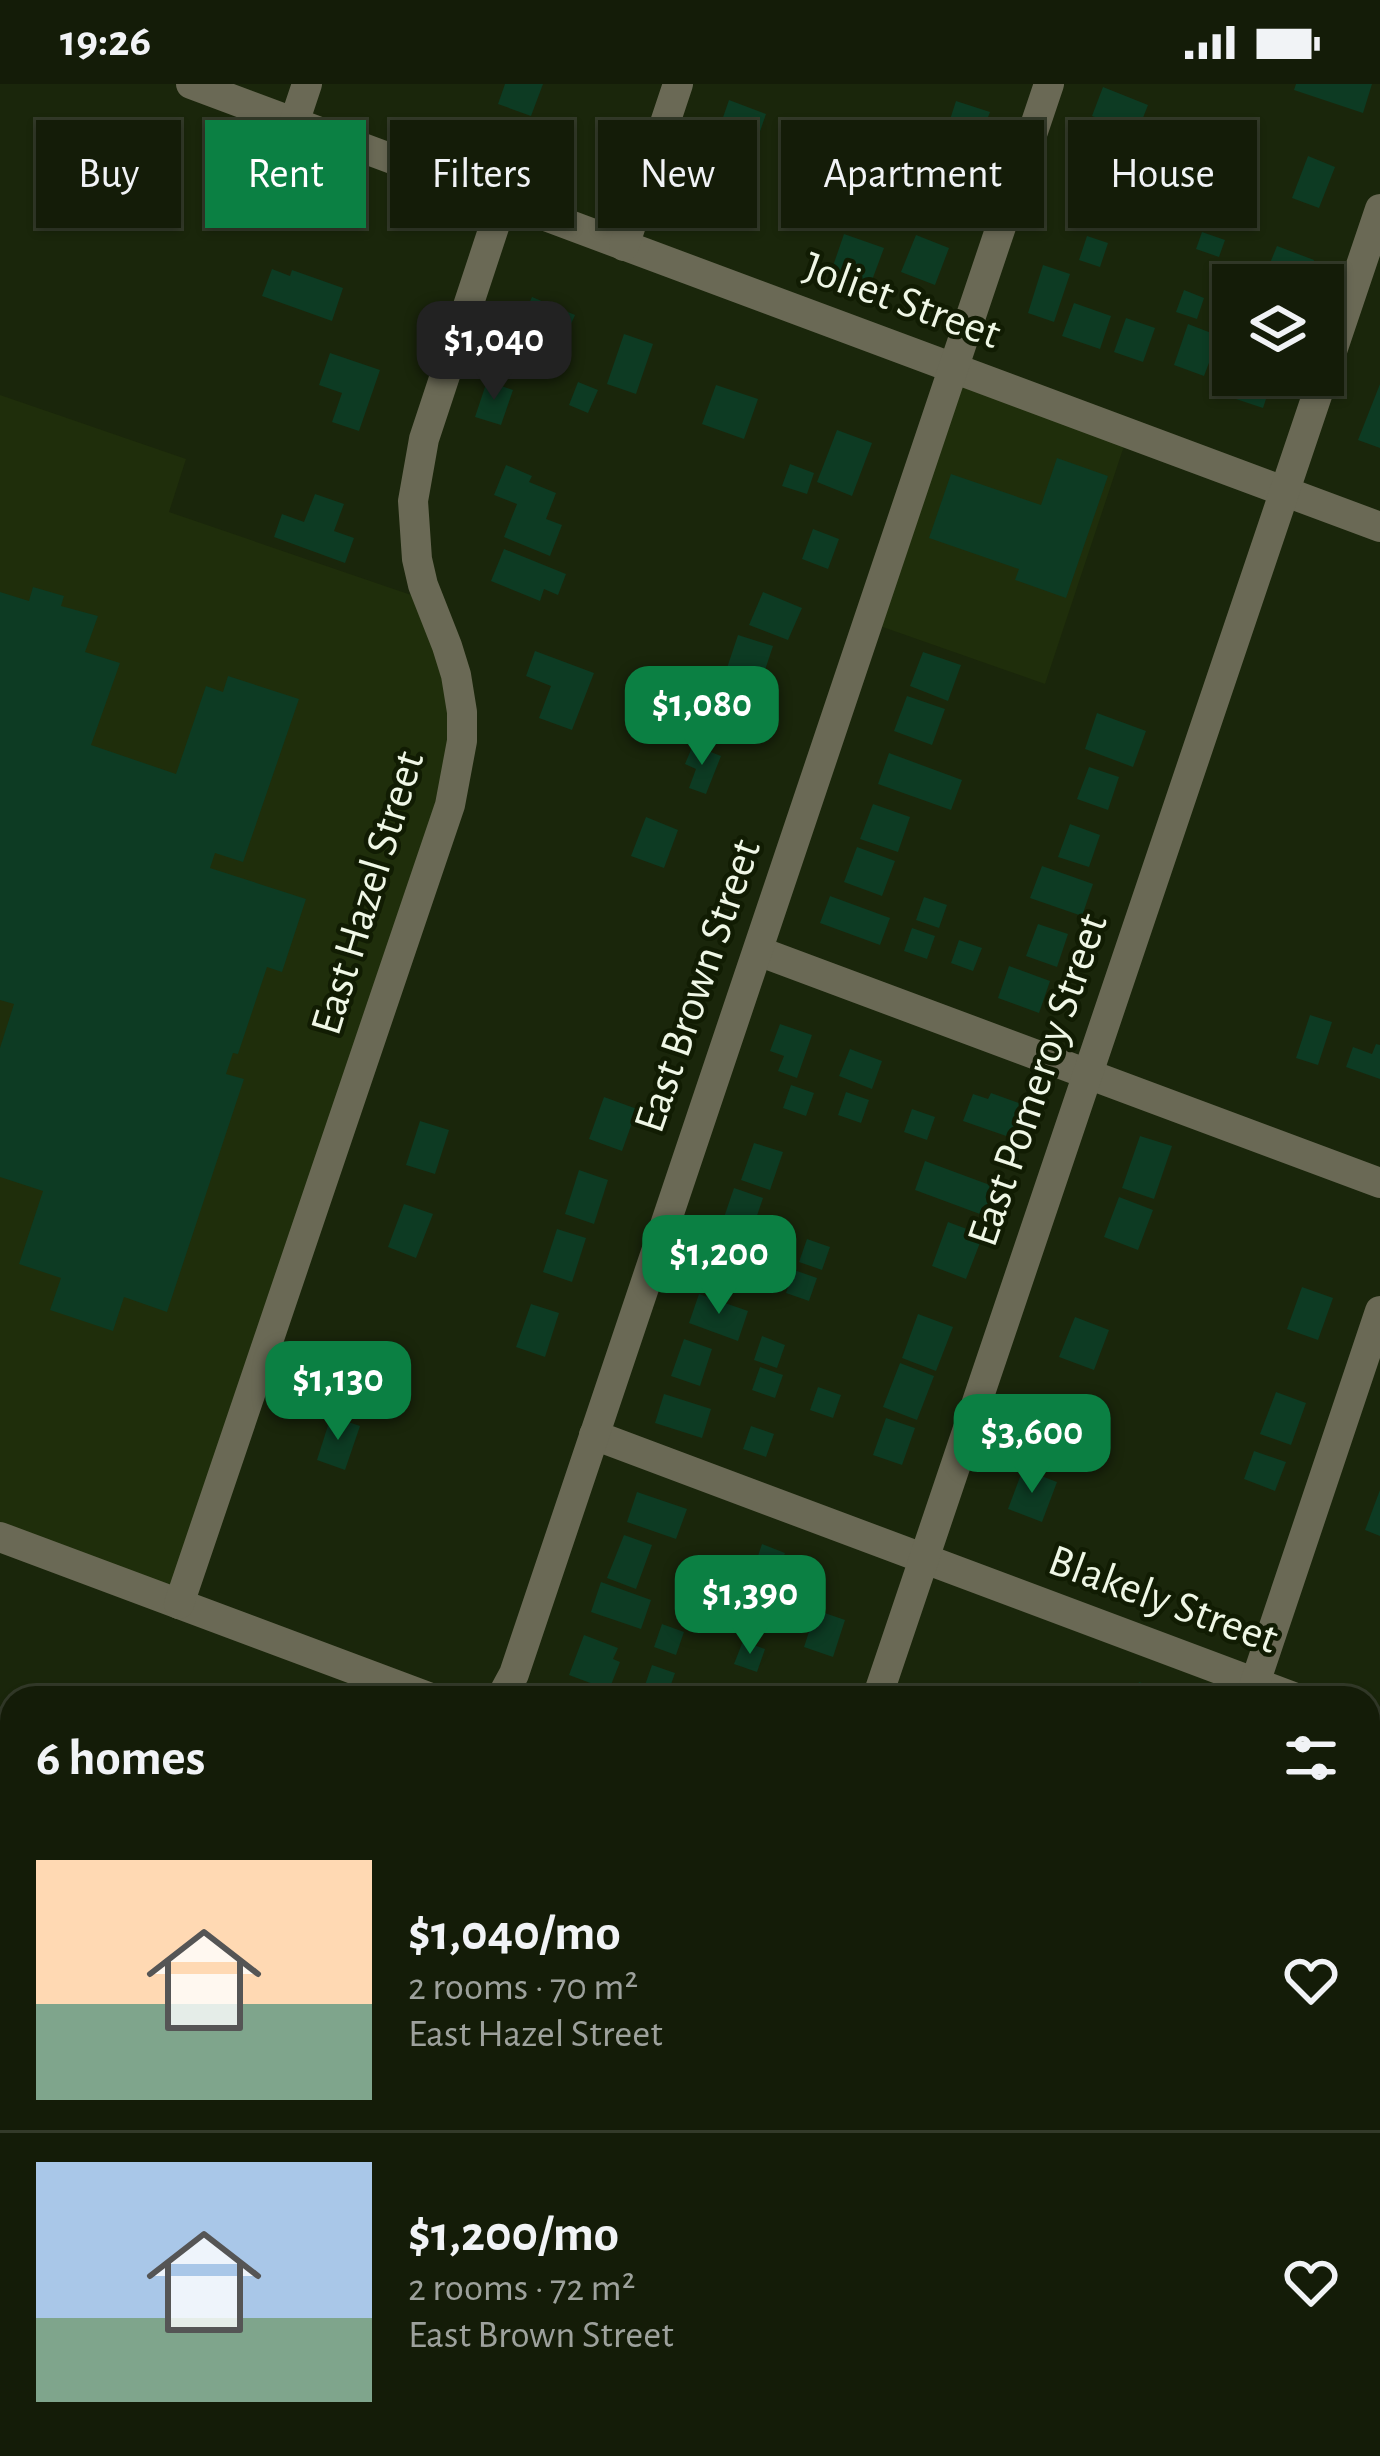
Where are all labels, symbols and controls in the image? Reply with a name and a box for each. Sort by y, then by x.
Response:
text: 19:26 [60,19,151,64]
chip: Buy [36,120,181,228]
chip: Rent [205,120,366,228]
chip: Filters [390,120,574,228]
chip: New [598,120,757,228]
chip: Apartment [781,120,1044,228]
chip: House [1068,120,1257,228]
street label: Joliet Street [798,245,1006,357]
map controls [1212,264,1344,396]
button: layers [1212,264,1344,396]
pin: $1,040 [396,301,592,403]
text: $1,040 [444,320,544,359]
pin: $1,080 [604,666,800,768]
text: $1,080 [652,685,752,724]
street label: East Hazel Street [304,746,432,1040]
street label: East Brown Street [627,834,769,1138]
street label: East Pomeroy Street [960,908,1116,1252]
pin: $1,200 [621,1215,817,1317]
text: $1,200 [669,1234,769,1273]
pin: $1,130 [240,1341,436,1443]
text: $1,130 [292,1360,384,1399]
pin: $3,600 [934,1394,1130,1496]
text: $3,600 [981,1413,1083,1452]
street label: Blakely Street [1042,1538,1284,1662]
pin: $1,390 [652,1555,848,1657]
text: $1,390 [702,1574,798,1613]
icon: filters [1278,1725,1344,1791]
text: 6 homes [36,1733,205,1784]
icon: home [132,1908,276,2052]
text: $1,040/mo [408,1908,621,1959]
icon: heart [1278,1947,1344,2013]
text: 2 rooms · 70 m² [408,1968,638,2007]
text: East Hazel Street [408,2015,663,2054]
text: $1,200/mo [408,2209,619,2260]
icon: home [132,2210,276,2354]
icon: heart [1278,2249,1344,2315]
text: 2 rooms · 72 m² [408,2269,635,2308]
text: East Brown Street [408,2316,674,2355]

